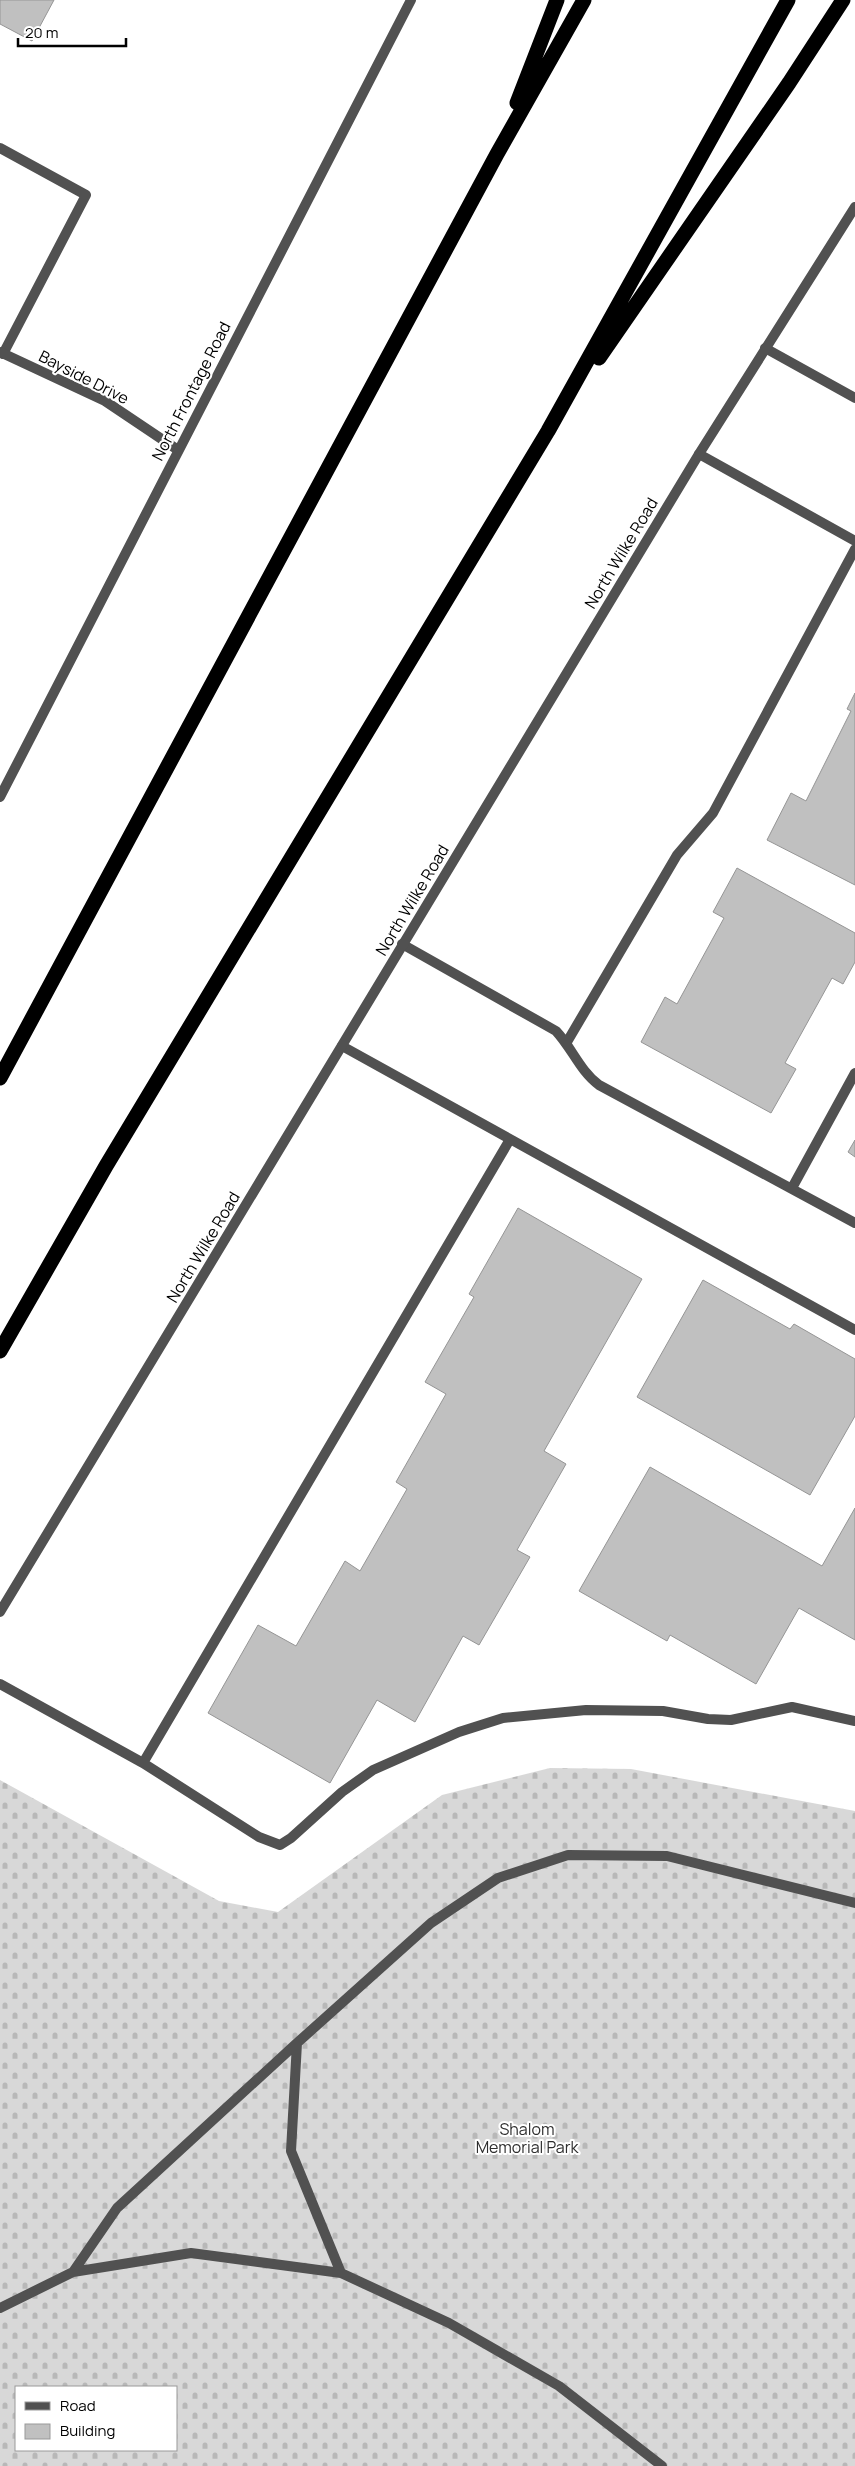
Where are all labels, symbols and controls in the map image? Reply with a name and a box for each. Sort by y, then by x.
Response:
scale bar [18,15,125,47]
text: 20 m [25,22,58,43]
street label: North Frontage Road [146,318,236,464]
street label: Bayside Drive [35,345,133,409]
street label: North Wilke Road [579,493,663,613]
street label: North Wilke Road [370,840,454,960]
street label: North Wilke Road [161,1187,245,1307]
park label: Shalom Memorial Park [476,2118,579,2158]
legend [15,2386,178,2451]
text: Road [60,2395,96,2416]
text: Building [60,2420,115,2441]

